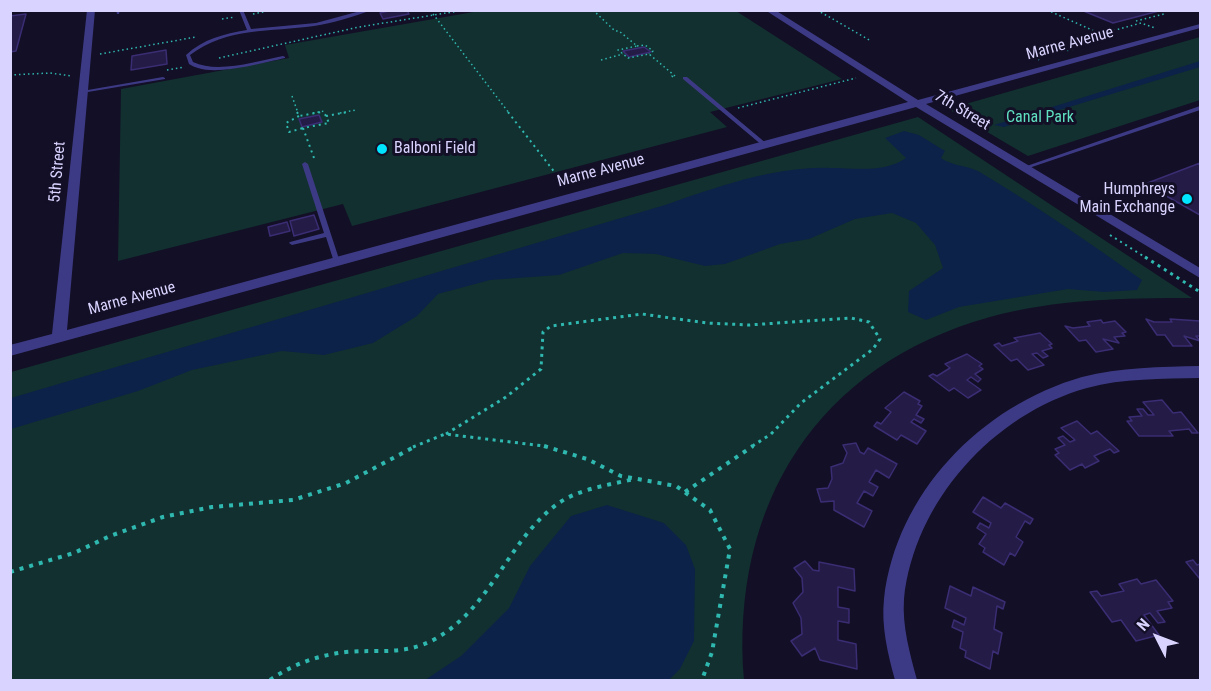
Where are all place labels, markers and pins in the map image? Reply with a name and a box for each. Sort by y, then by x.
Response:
place label: Balboni Field [394,139,476,159]
marker: Balboni Field [375,142,389,156]
place label: Humphreys Main Exchange [1079,180,1175,218]
marker: Humphreys Main Exchange [1180,192,1194,206]

